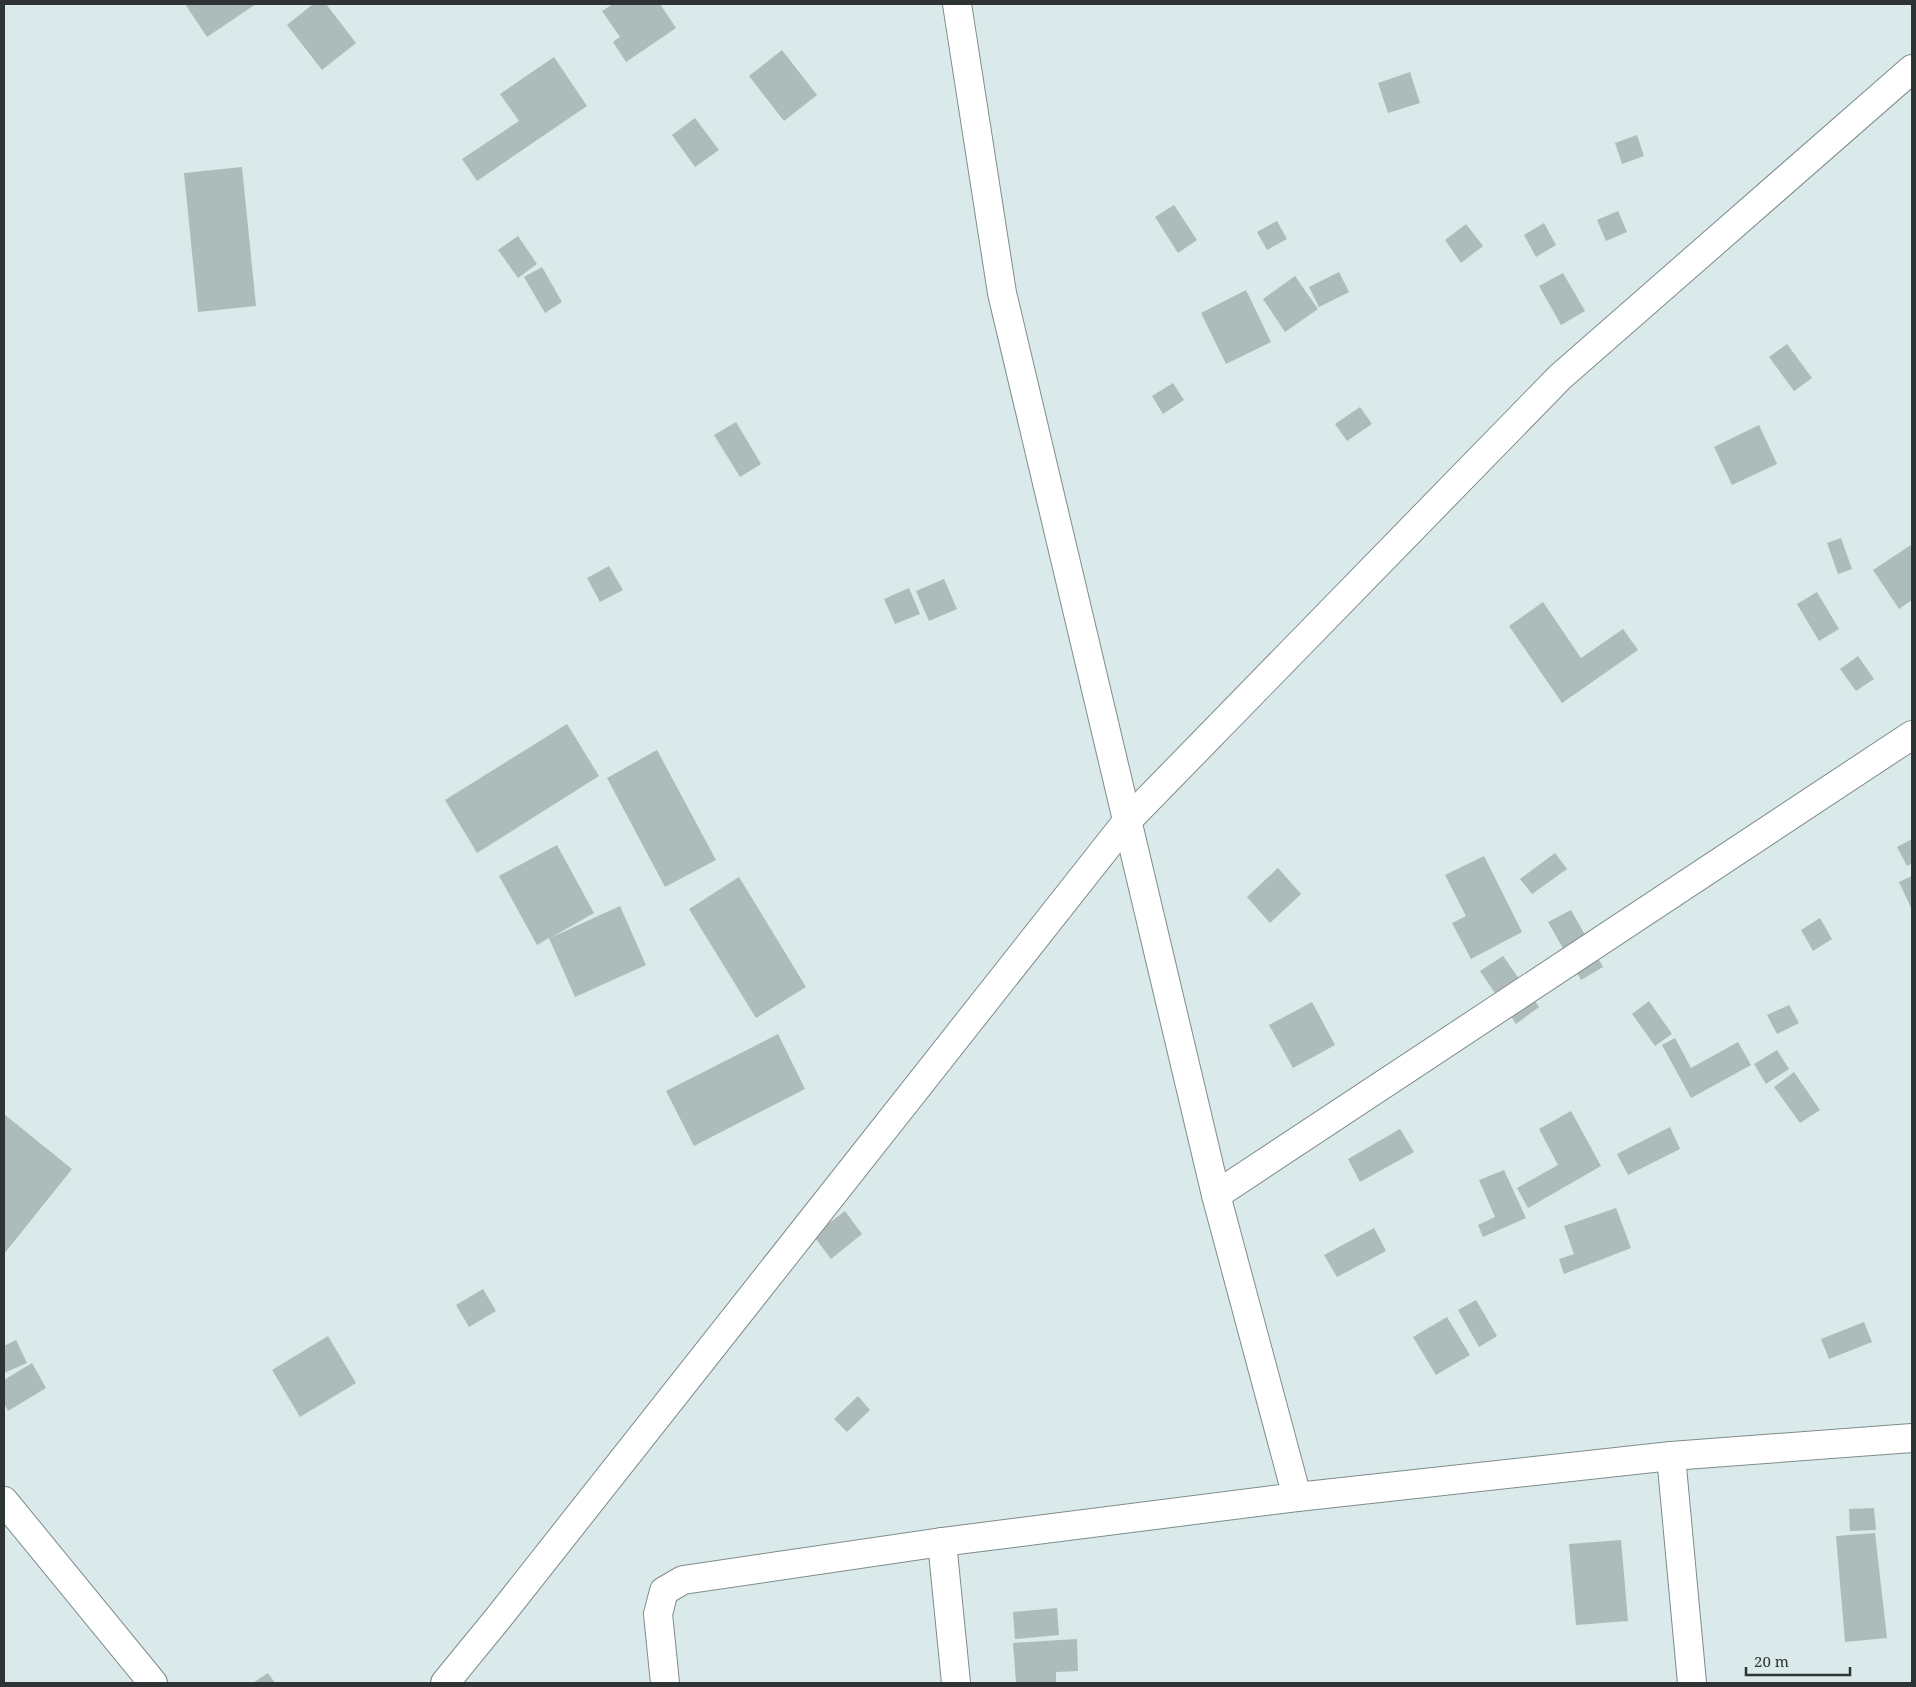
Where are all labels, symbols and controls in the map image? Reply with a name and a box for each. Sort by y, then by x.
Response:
scale bar [1746,1644,1850,1676]
text: 20 m [1754,1651,1789,1671]

